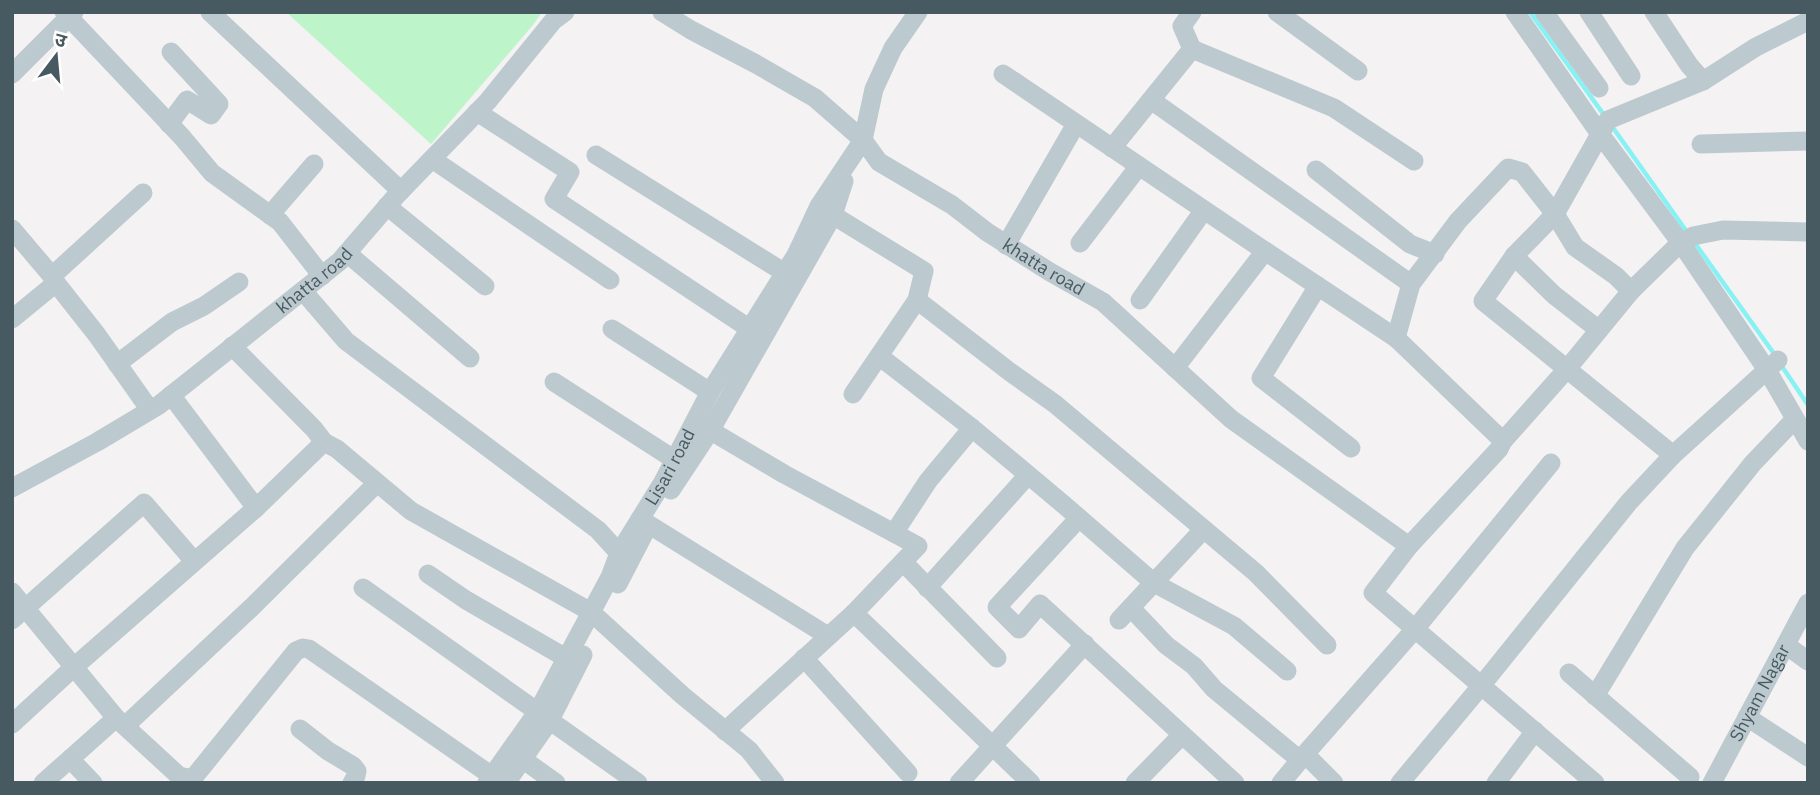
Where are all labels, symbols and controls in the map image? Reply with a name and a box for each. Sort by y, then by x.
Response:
north arrow [21,21,91,91]
text: उ [52,27,70,53]
street label: khatta road [998,233,1089,300]
street label: khatta road [271,243,358,318]
street label: Lisari road [639,425,700,509]
street label: Shyam Nagar [1724,640,1795,745]

